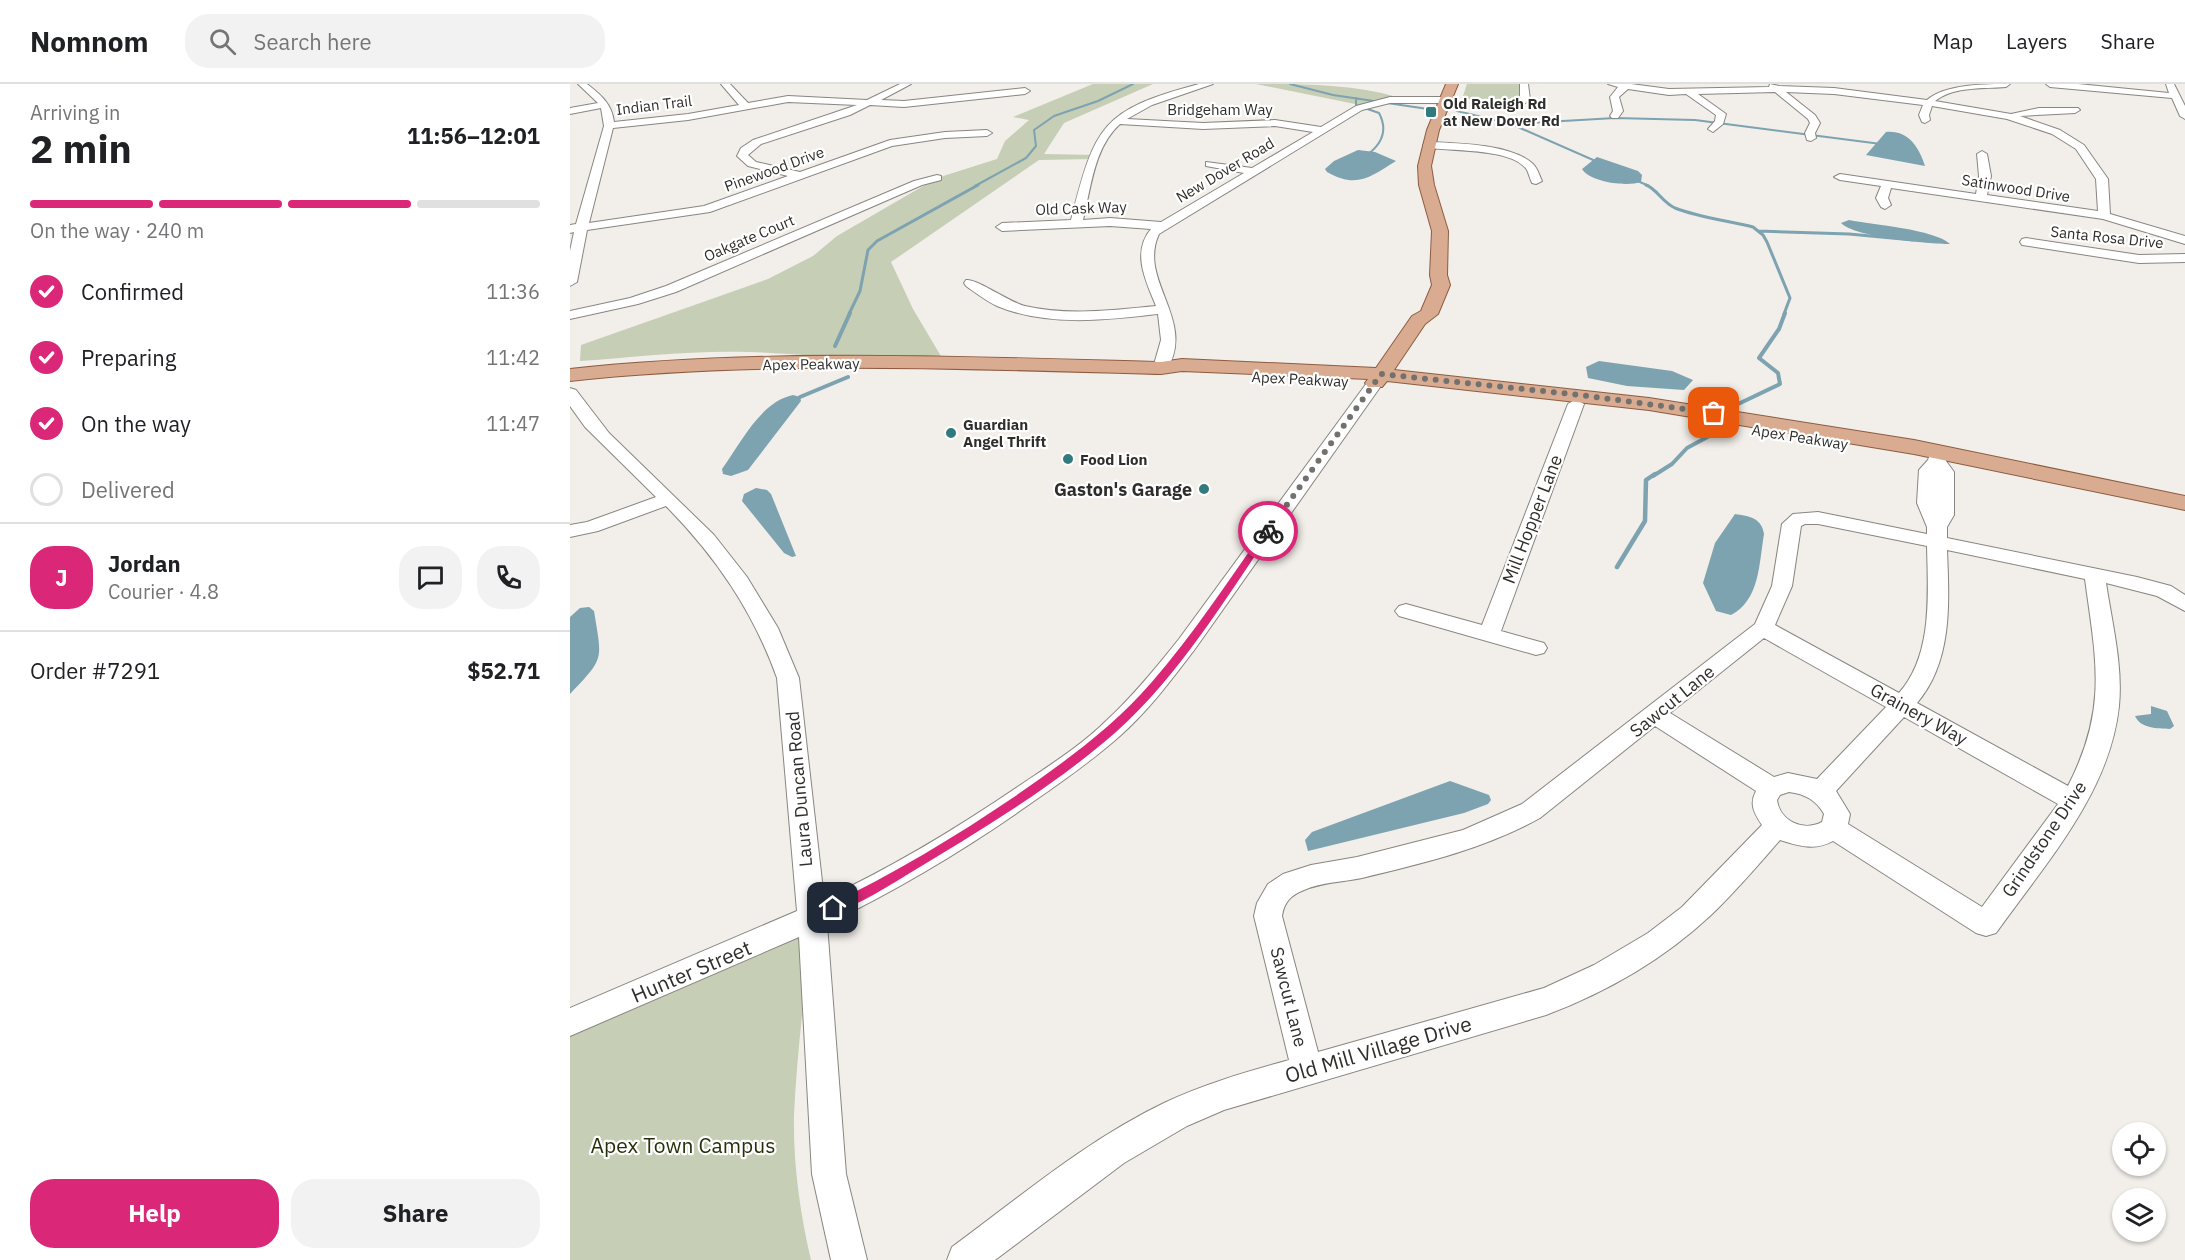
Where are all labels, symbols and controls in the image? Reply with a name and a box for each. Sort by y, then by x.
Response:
search box [185,14,605,68]
text: Nomnom [30,23,149,60]
icon: search [206,25,239,58]
text: Search here [254,27,372,56]
text: Map [1933,27,1973,55]
text: Layers [2006,27,2068,55]
text: Share [2101,27,2155,55]
street label: Indian Trail [615,91,693,119]
place label: Old Raleigh Rd at New Dover Rd [1443,94,1560,130]
text: Arriving in [30,99,120,126]
street label: Bridgeham Way [1167,100,1273,119]
marker: Old Raleigh Rd at New Dover Rd [1424,105,1438,119]
text: 11:56–12:01 [407,121,540,150]
text: 2 min [30,123,132,174]
street label: New Dover Road [1172,133,1278,207]
street label: Pinewood Drive [721,142,827,196]
street label: Satinwood Drive [1960,170,2072,206]
street label: Old Cask Way [1035,197,1128,219]
street label: Oakgate Court [701,210,797,266]
text: On the way · 240 m [30,217,204,244]
street label: Santa Rosa Drive [2050,222,2164,252]
icon: check [30,275,63,308]
text: Confirmed [81,277,184,306]
text: 11:36 [486,278,540,305]
icon: check [30,341,63,374]
text: Preparing [81,343,176,372]
text: 11:42 [486,344,540,371]
street label: Apex Peakway [762,354,860,374]
street label: Apex Peakway [1251,367,1350,391]
pin [1688,387,1739,438]
icon: bag [1697,396,1730,429]
icon: check [30,407,63,440]
text: On the way [81,409,191,438]
text: 11:47 [486,410,540,437]
place label: Guardian Angel Thrift [963,415,1046,451]
street label: Apex Peakway [1750,420,1850,454]
marker: Guardian Angel Thrift [944,426,958,440]
place label: Food Lion [1080,450,1148,469]
street label: Mill Hopper Lane [1497,451,1567,587]
marker: Food Lion [1061,452,1075,466]
text: Delivered [81,475,175,504]
place label: Gaston's Garage [1054,478,1192,501]
marker: Gaston's Garage [1197,482,1211,496]
courier [1238,501,1298,561]
icon: bike [1252,515,1285,548]
button: chat [399,546,462,609]
button: phone [477,546,540,609]
text: Jordan [108,549,181,578]
text: J [55,563,68,592]
text: Courier · 4.8 [108,578,219,605]
text: Order #7291 [30,656,160,685]
text: $52.71 [467,656,540,685]
street label: Sawcut Lane [1625,660,1719,742]
street label: Grainery Way [1866,678,1972,750]
street label: Laura Duncan Road [781,710,817,868]
street label: Grindstone Drive [1997,776,2091,902]
pin [807,882,858,933]
icon: home [816,891,849,924]
street label: Hunter Street [627,933,755,1009]
street label: Sawcut Lane [1265,945,1313,1050]
street label: Old Mill Village Drive [1281,1009,1475,1089]
map controls [2112,1122,2166,1242]
button: locate [2112,1122,2166,1176]
park label: Apex Town Campus [591,1131,775,1159]
button: Help [30,1179,279,1248]
button: Share [291,1179,540,1248]
button: layers [2112,1188,2166,1242]

